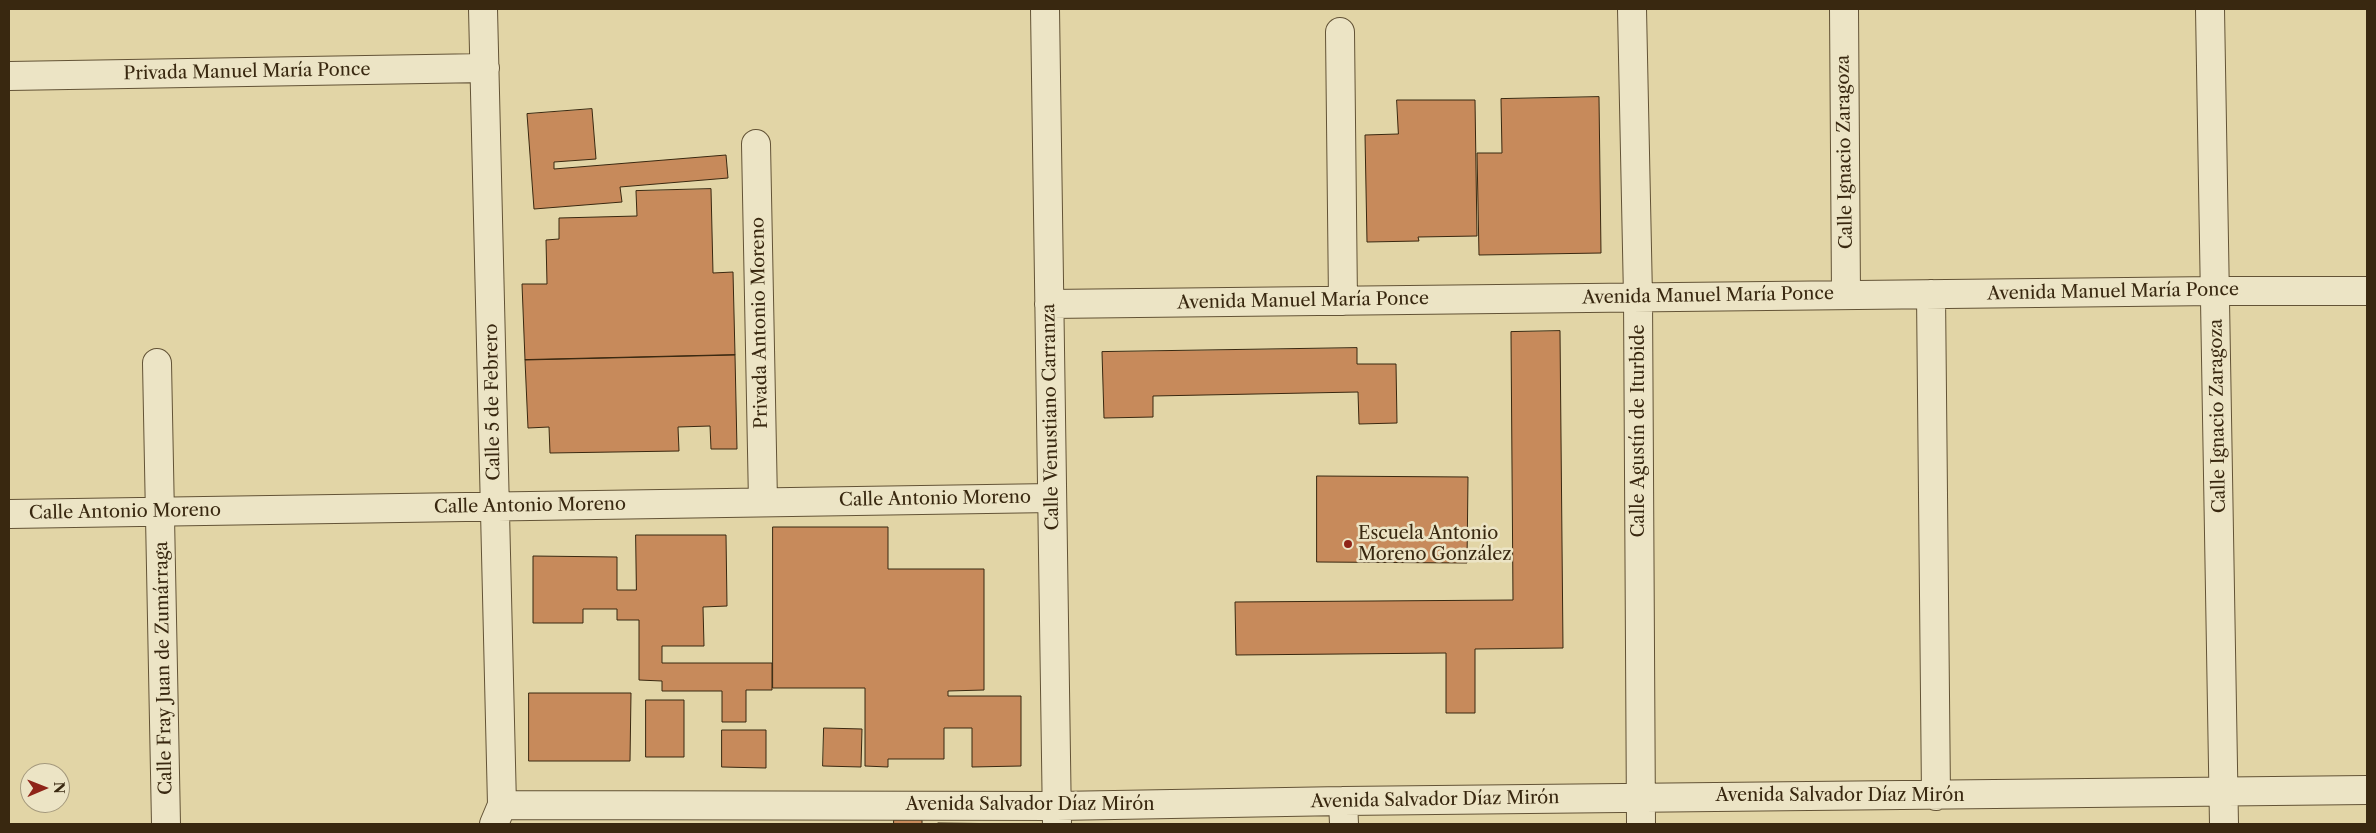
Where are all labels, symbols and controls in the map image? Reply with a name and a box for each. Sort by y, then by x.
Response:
street label: Calle Ignacio Zaragoza [1833,55,1857,249]
street label: Privada Manuel María Ponce [123,59,371,85]
street label: Privada Antonio Moreno [747,217,773,429]
street label: Avenida Manuel María Ponce [1987,279,2239,305]
street label: Avenida Manuel María Ponce [1582,283,1834,309]
street label: Avenida Manuel María Ponce [1177,288,1429,314]
street label: Calle Venustiano Carranza [1038,303,1064,531]
street label: Calle Ignacio Zaragoza [2206,319,2230,513]
street label: Calle 5 de Febrero [481,323,505,481]
street label: Calle Agustín de Iturbide [1628,324,1650,538]
street label: Calle Antonio Moreno [839,487,1031,511]
street label: Calle Antonio Moreno [434,494,626,518]
street label: Calle Antonio Moreno [29,500,221,524]
place label: Escuela Antonio Moreno González [1358,523,1512,566]
marker: Escuela Antonio Moreno González [1342,538,1354,550]
street label: Calle Fray Juan de Zumárraga [151,541,177,795]
north arrow [20,763,70,813]
text: N [50,782,68,794]
street label: Avenida Salvador Díaz Mirón [1716,785,1964,807]
street label: Avenida Salvador Díaz Mirón [1310,787,1560,813]
street label: Avenida Salvador Díaz Mirón [906,794,1154,816]

